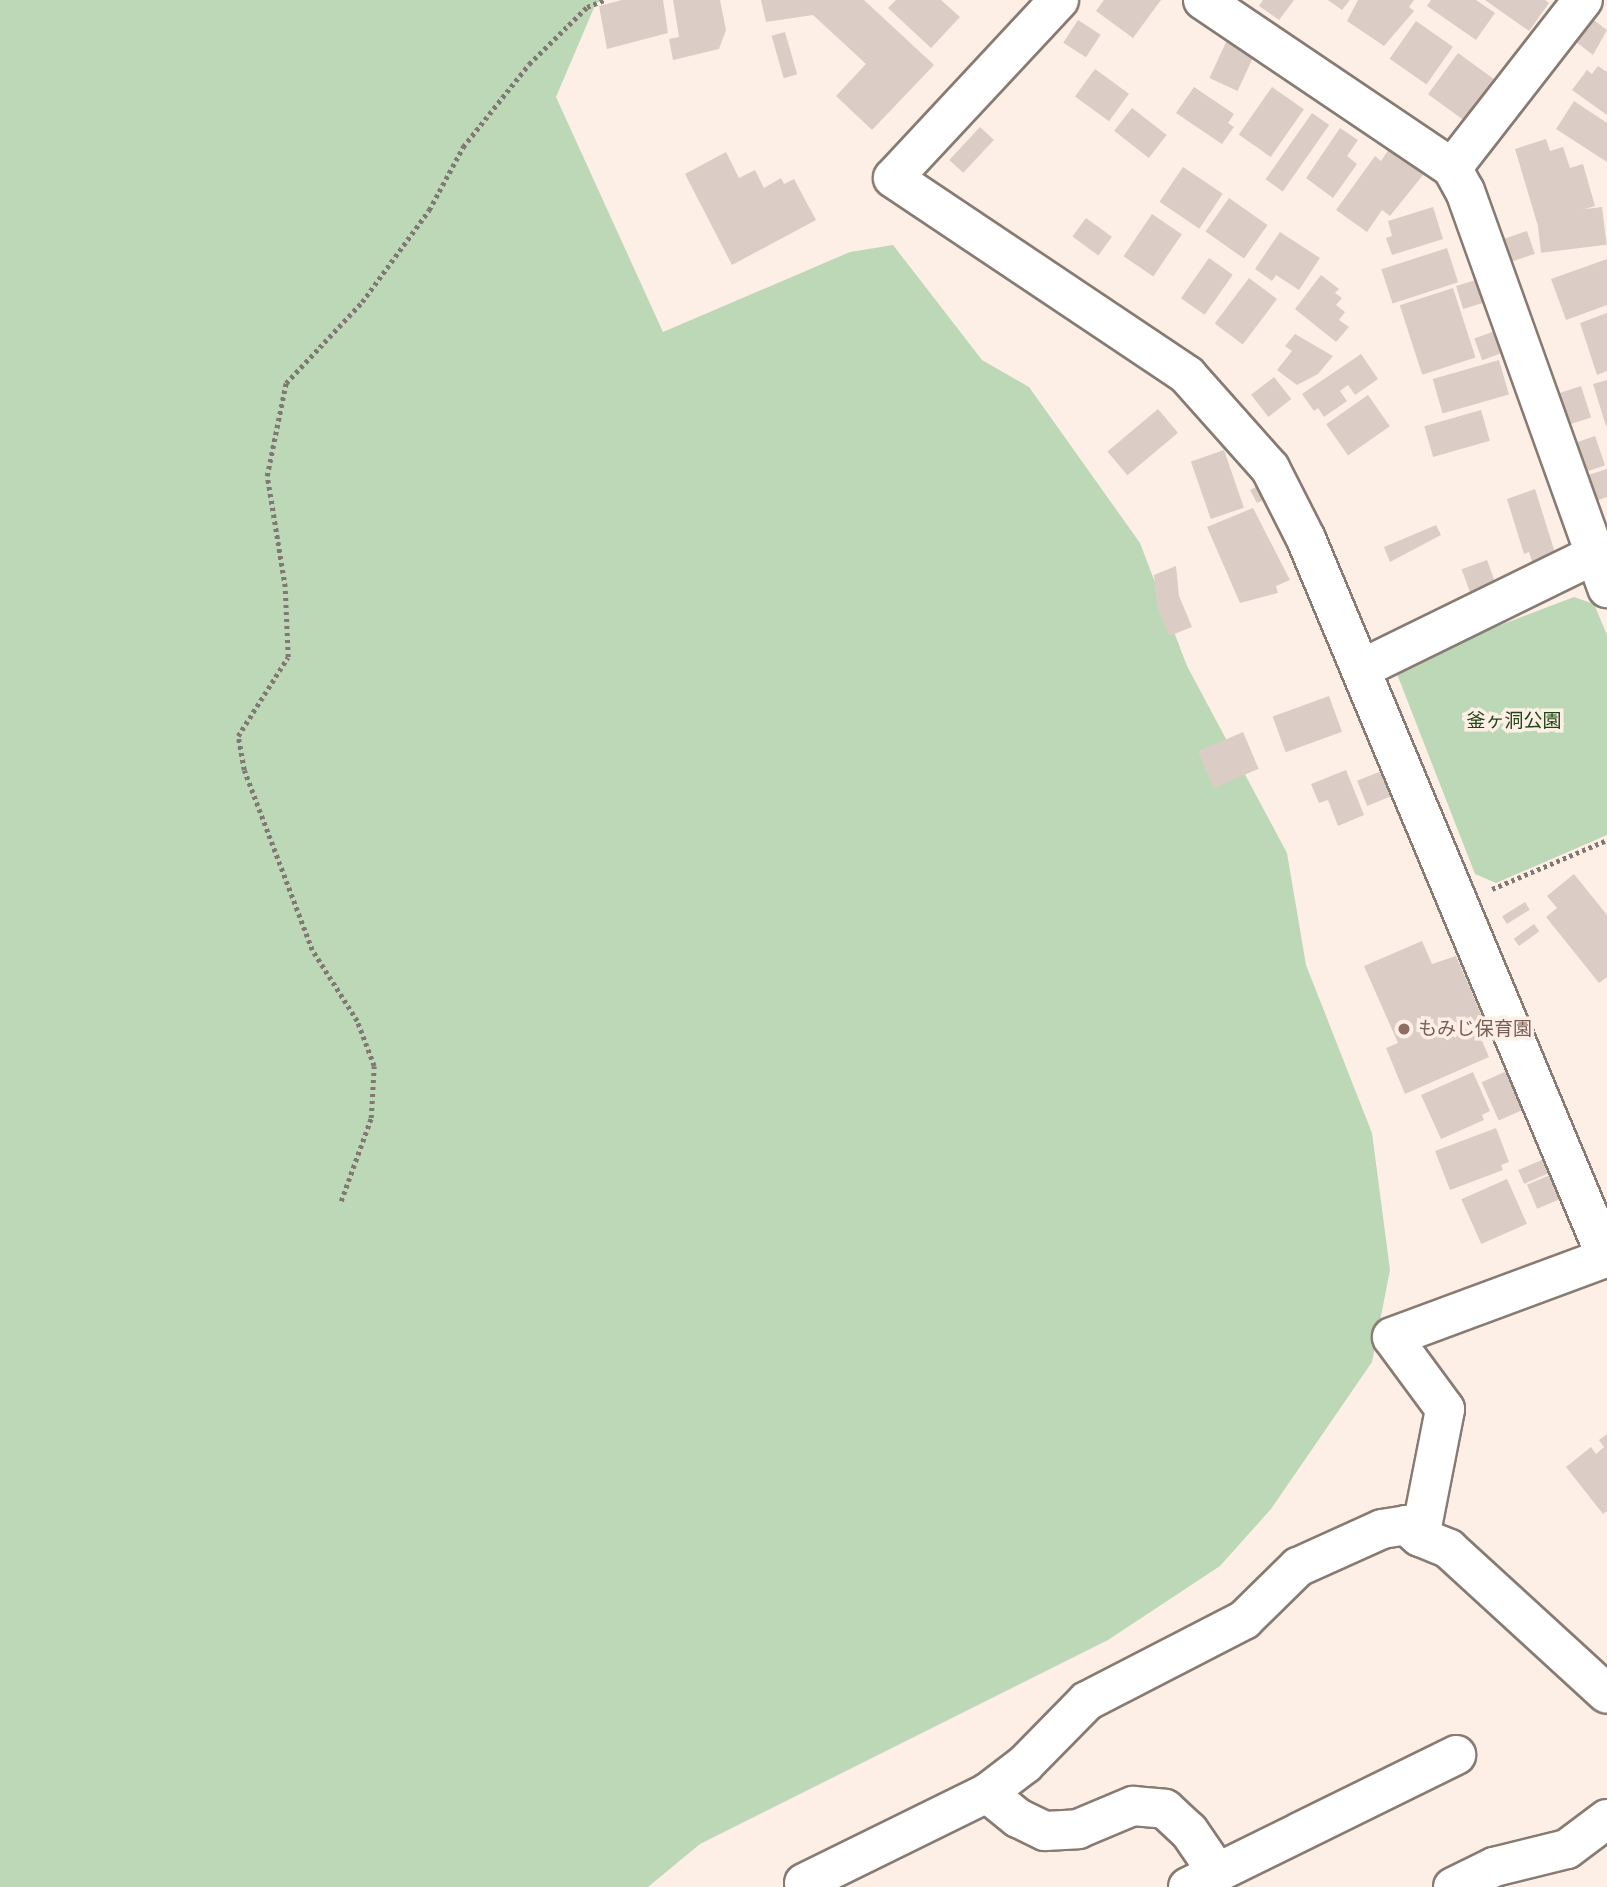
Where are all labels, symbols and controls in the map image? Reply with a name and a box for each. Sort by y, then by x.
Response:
park label: 釜ヶ洞公園 [1467,710,1561,732]
place label: もみじ保育園 [1418,1018,1532,1040]
marker: もみじ保育園 [1396,1021,1412,1037]

